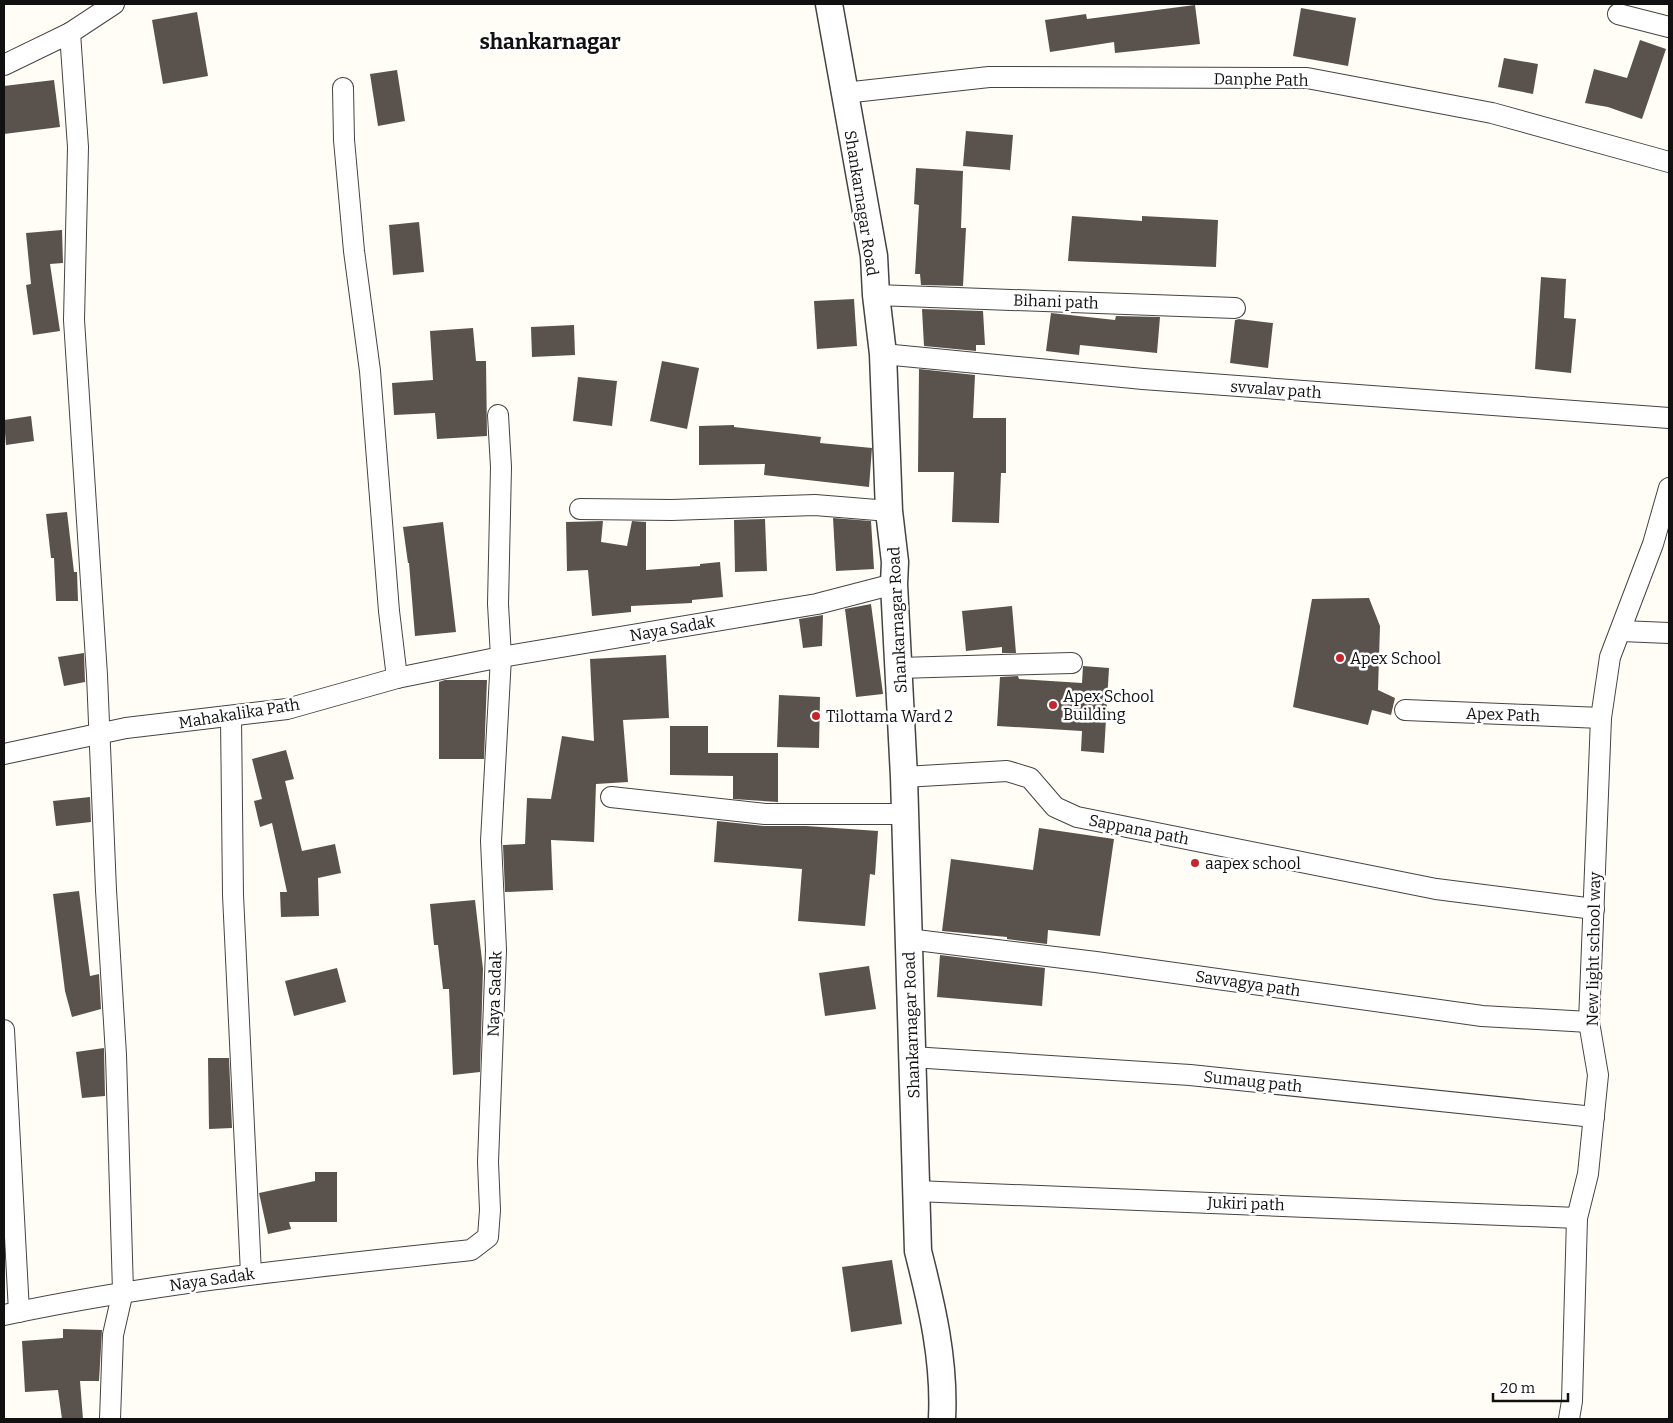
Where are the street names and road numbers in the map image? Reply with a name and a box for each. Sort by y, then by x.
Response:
street label: Danphe Path [1213,69,1309,90]
street label: Shankarnagar Road [841,129,882,278]
street label: Bihani path [1013,291,1099,312]
street label: svvalav path [1230,377,1322,402]
street label: Shankarnagar Road [884,546,911,694]
street label: Naya Sadak [628,612,716,645]
street label: Mahakalika Path [177,695,301,732]
street label: Apex Path [1466,704,1540,725]
street label: Sappana path [1087,810,1191,849]
street label: New light school way [1583,871,1604,1027]
street label: Naya Sadak [484,951,505,1037]
street label: Shankarnagar Road [899,951,924,1099]
street label: Savvagya path [1194,967,1302,1000]
street label: Sumaug path [1203,1067,1303,1096]
street label: Jukiri path [1206,1193,1285,1214]
street label: Naya Sadak [168,1264,256,1295]

